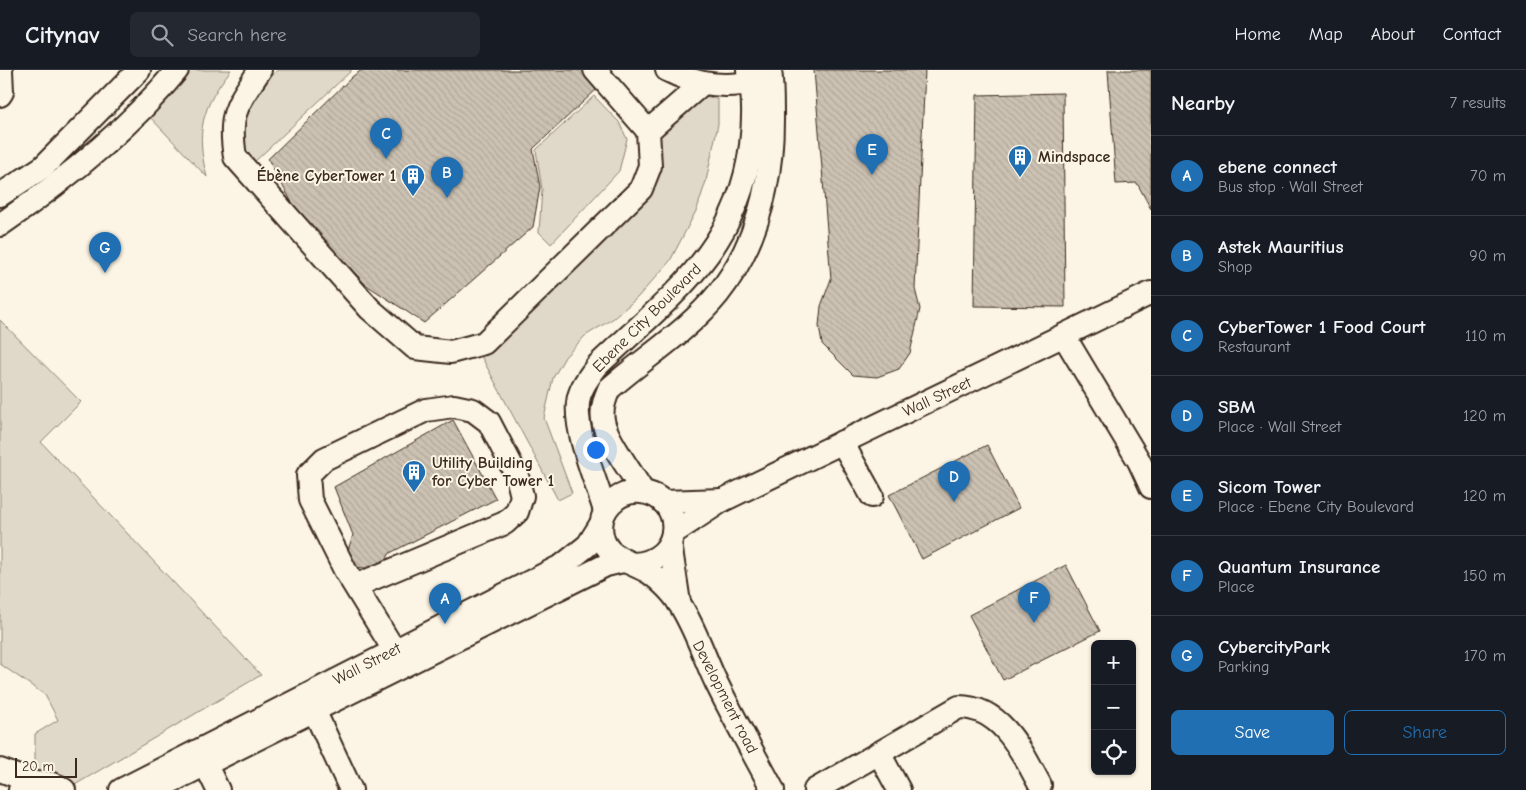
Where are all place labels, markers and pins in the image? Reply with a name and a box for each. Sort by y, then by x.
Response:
pin: C [370,118,402,159]
pin: E [856,134,888,175]
building icon: Mindspace [1007,144,1033,178]
place label: Mindspace [1038,148,1111,166]
pin: B [431,157,463,198]
building icon: Ébène CyberTower 1 [400,163,426,197]
place label: Ébène CyberTower 1 [257,166,396,185]
pin: G [89,232,121,273]
place label: Utility Building for Cyber Tower 1 [431,454,554,490]
building icon: Utility Building for Cyber Tower 1 [401,459,427,493]
pin: D [938,461,970,502]
pin: F [1018,582,1050,623]
pin: A [429,583,461,624]

